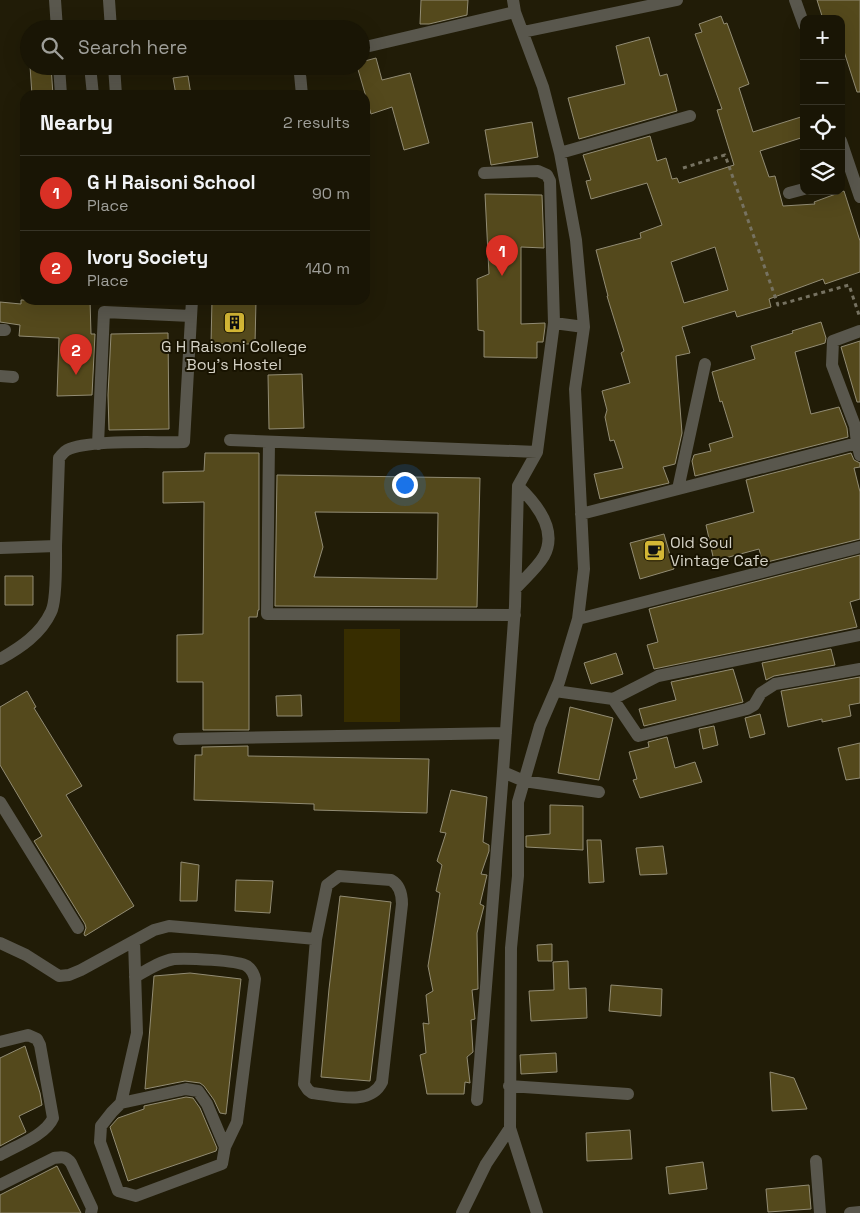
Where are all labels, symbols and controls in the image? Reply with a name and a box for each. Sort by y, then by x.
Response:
map controls [800,15,845,195]
button: + [800,15,845,60]
search box [20,20,370,75]
icon: search [38,34,66,62]
text: Search here [78,35,188,60]
button: − [800,60,845,105]
button: locate [800,105,845,150]
text: Nearby [40,109,113,136]
text: 2 results [283,112,350,133]
button: layers [800,150,845,195]
text: G H Raisoni School [87,170,256,195]
text: 1 [52,183,60,204]
text: 90 m [312,183,350,204]
text: Place [87,195,129,216]
pin: 1 [486,235,518,276]
text: Ivory Society [87,245,208,270]
text: 2 [51,258,61,279]
text: 140 m [305,258,350,279]
text: Place [87,270,129,291]
building icon: G H Raisoni College Boy's Hostel [222,310,246,334]
pin: 2 [60,334,92,375]
place label: G H Raisoni College Boy's Hostel [161,336,307,375]
your location [392,472,418,498]
place label: Old Soul Vintage Cafe [670,532,769,571]
cafe icon: Old Soul Vintage Cafe [642,539,666,563]

